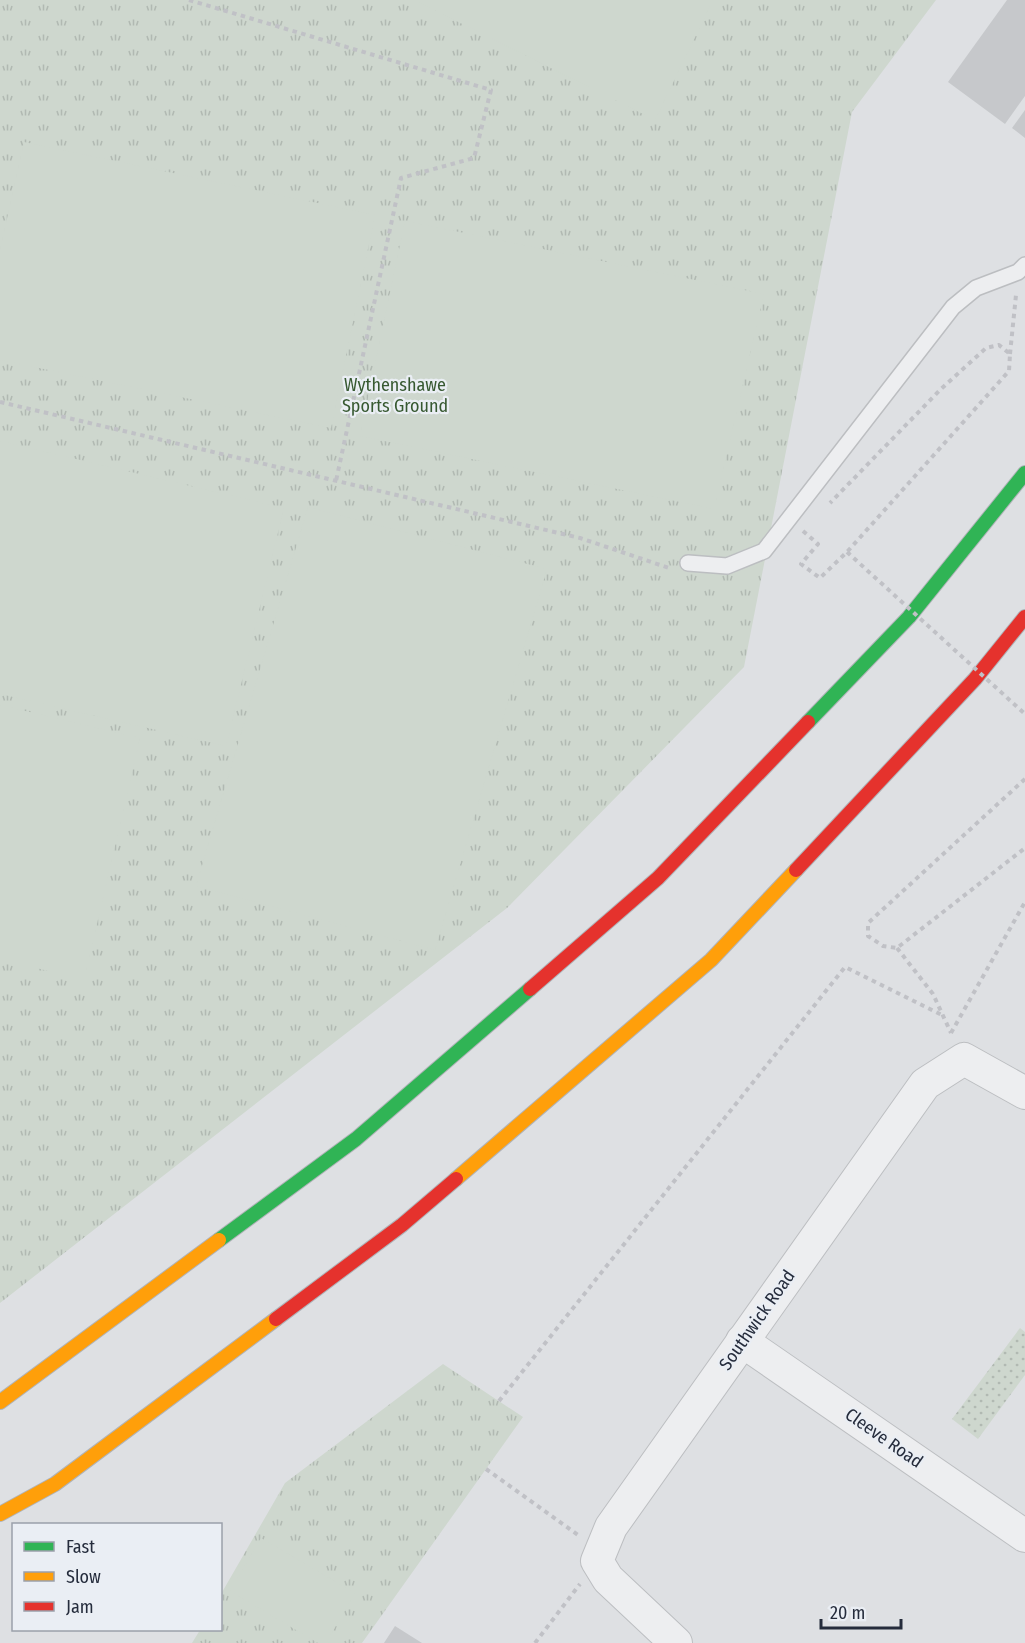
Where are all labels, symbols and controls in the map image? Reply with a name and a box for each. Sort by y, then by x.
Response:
park label: Wythenshawe Sports Ground [342,374,448,417]
street label: Southwick Road [714,1266,800,1374]
street label: Cleeve Road [841,1403,927,1473]
legend [12,1523,222,1631]
text: Fast [66,1536,95,1558]
text: Slow [66,1566,101,1588]
scale bar [821,1592,900,1630]
text: Jam [66,1596,94,1618]
text: 20 m [830,1602,865,1624]

